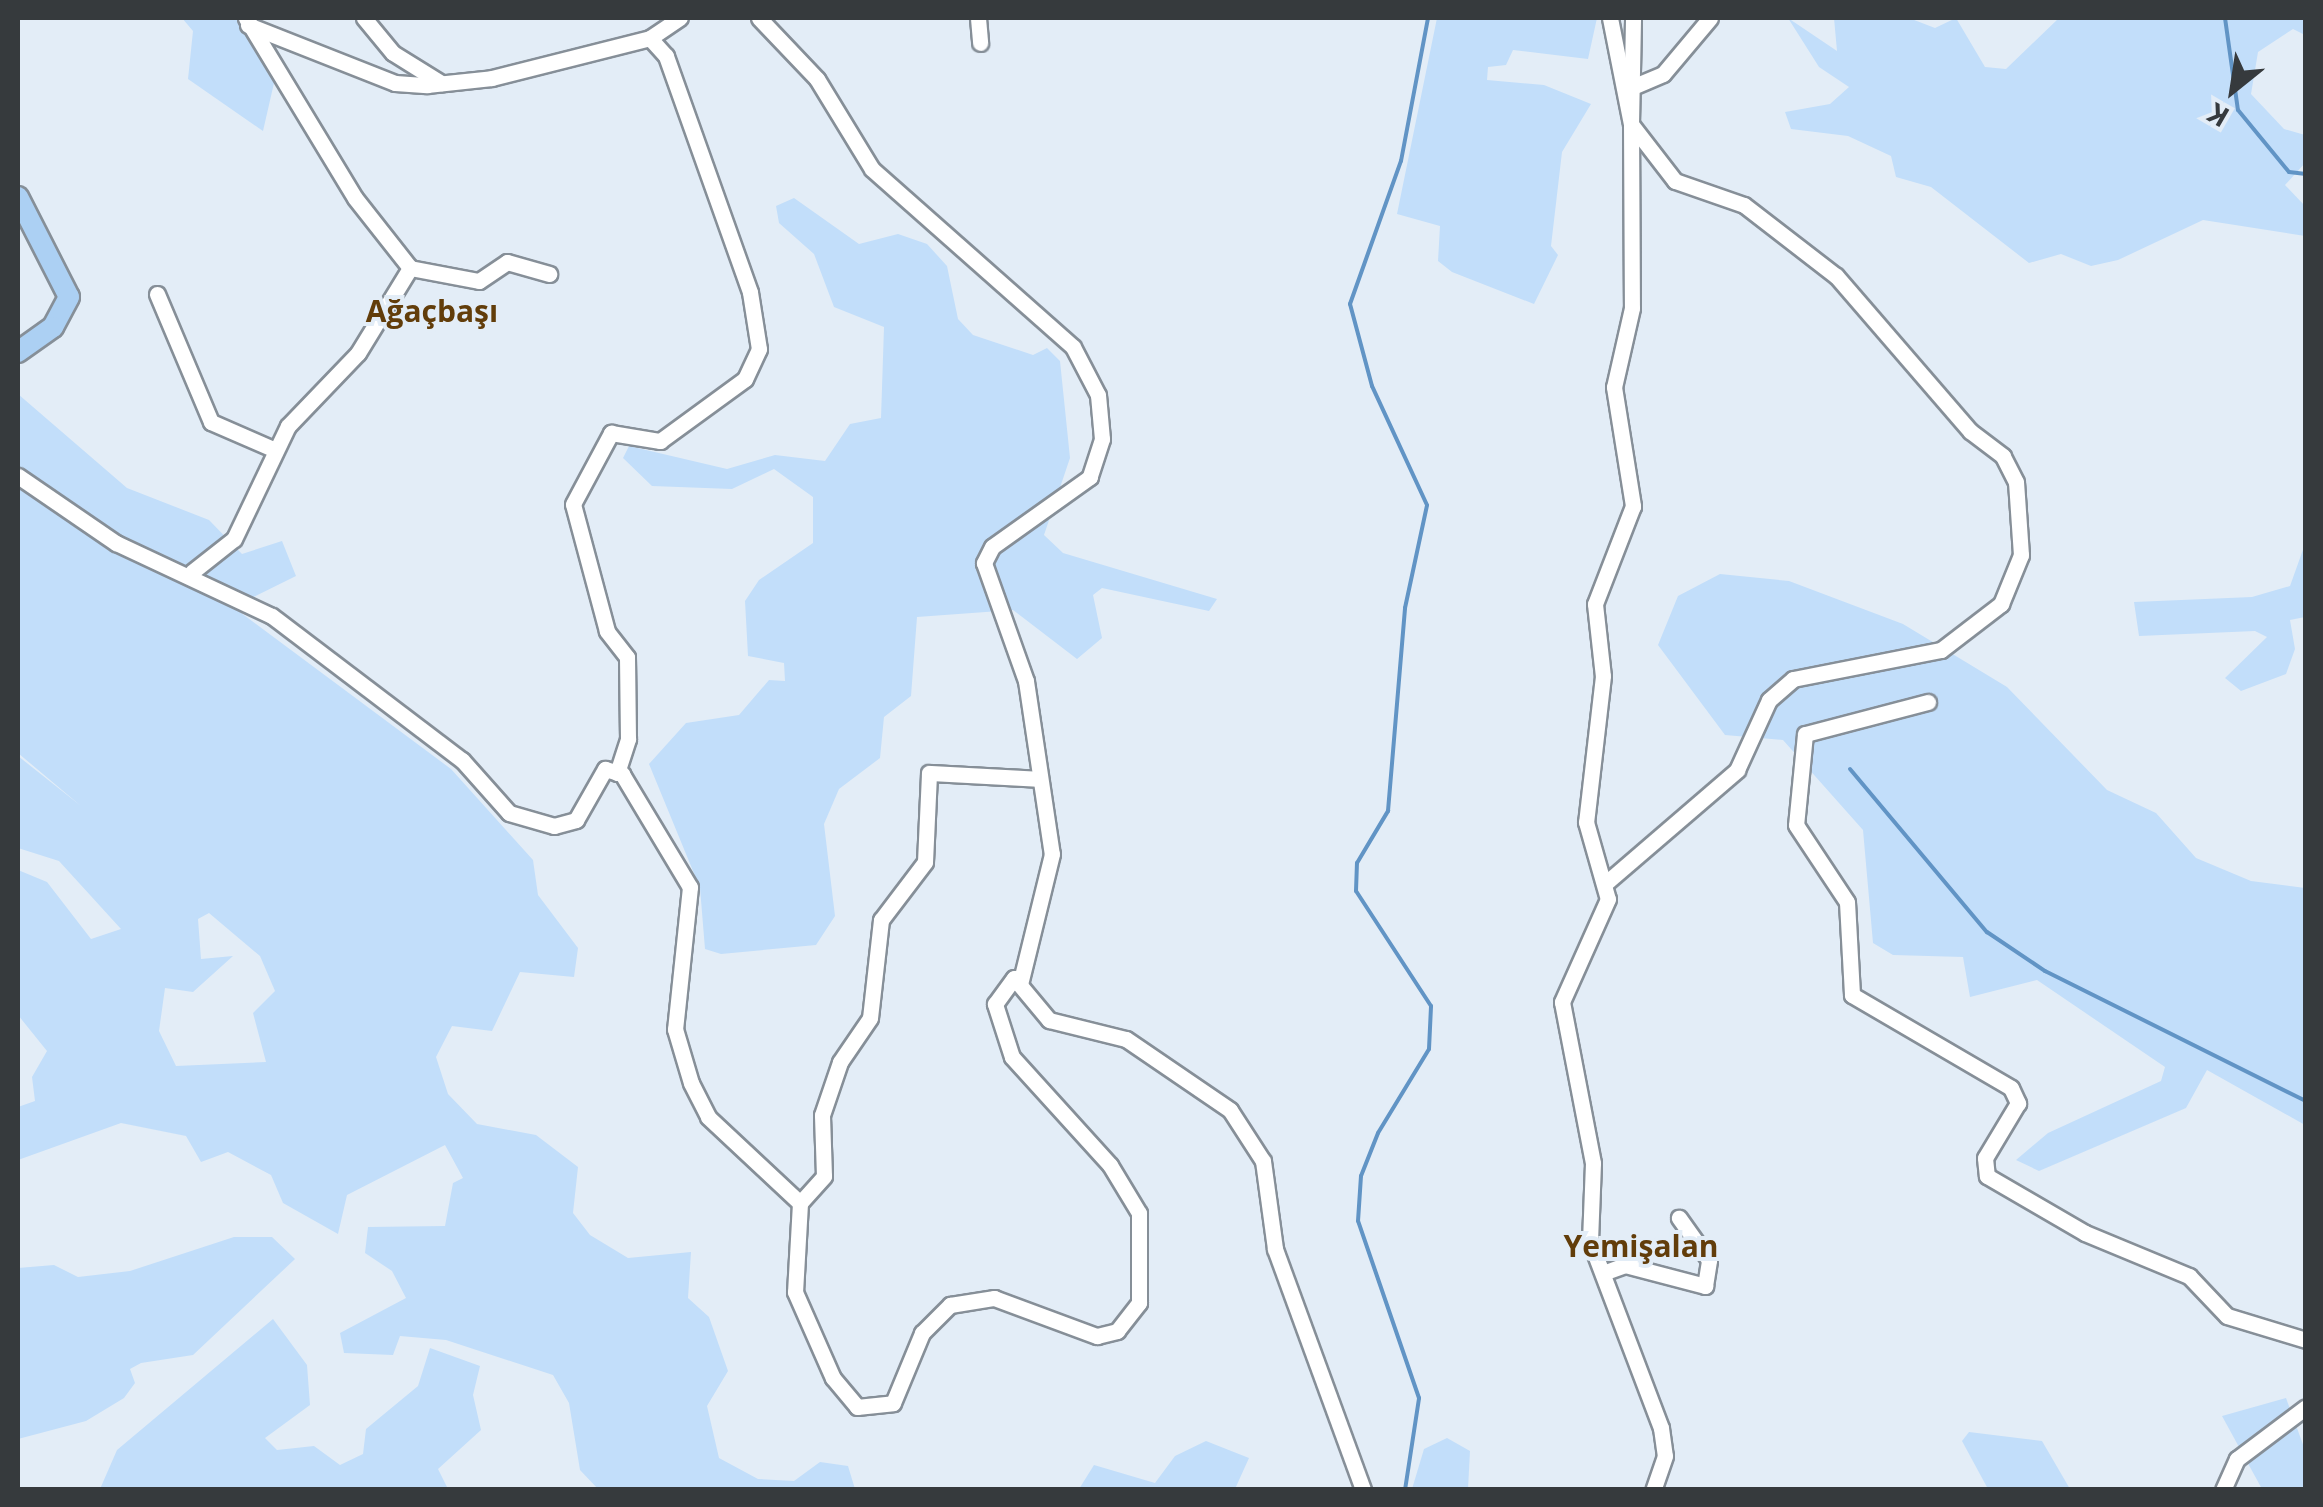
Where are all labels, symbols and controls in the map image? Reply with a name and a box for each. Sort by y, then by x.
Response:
north arrow [2183,40,2283,140]
text: K [2200,95,2236,137]
district label: Ağaçbaşı [366,293,498,329]
district label: Yemişalan [1563,1228,1719,1264]

